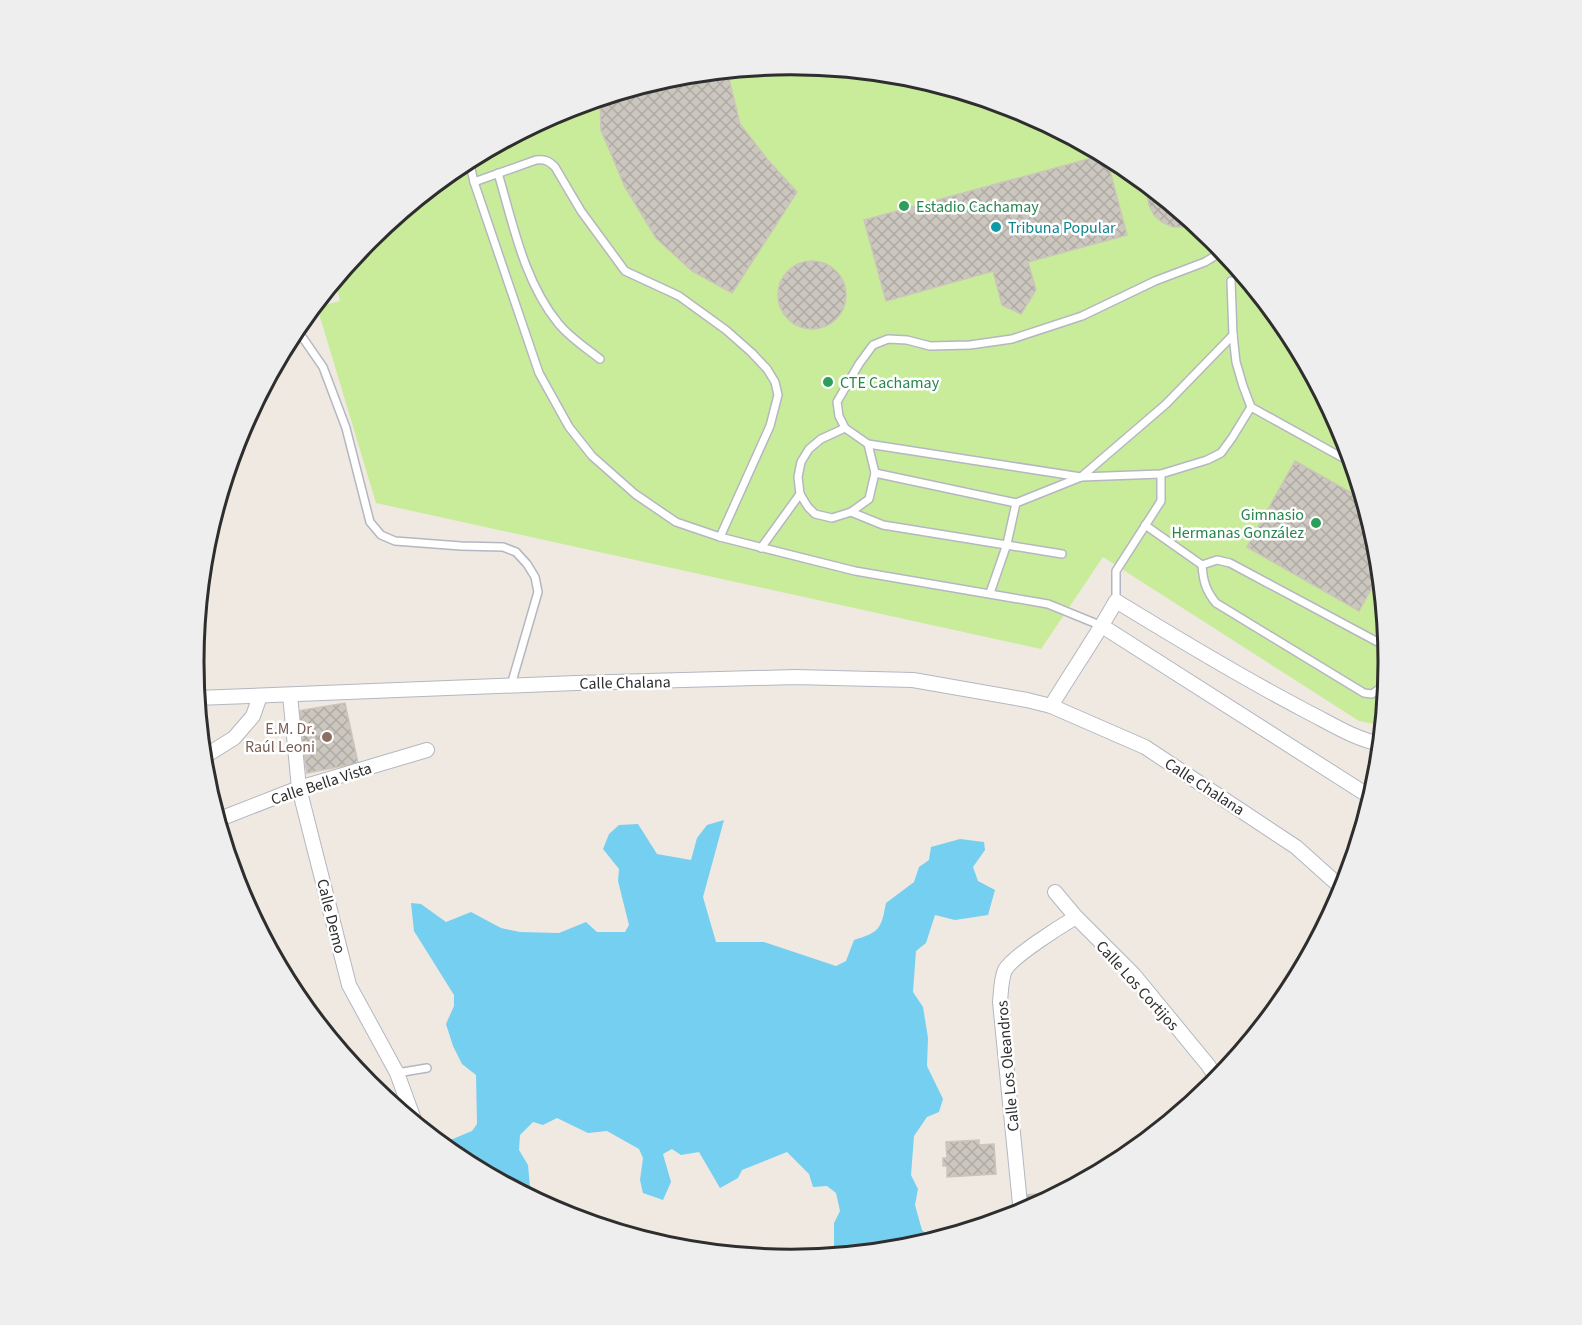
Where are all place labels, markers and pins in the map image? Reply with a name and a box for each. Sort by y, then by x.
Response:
place label: Estadio Cachamay [916,196,1039,218]
marker: Estadio Cachamay [897,199,911,213]
place label: Tribuna Popular [1008,217,1116,239]
marker: Tribuna Popular [989,220,1003,234]
place label: CTE Cachamay [840,372,940,394]
marker: CTE Cachamay [821,375,835,389]
place label: Gimnasio Hermanas González [1171,504,1304,544]
marker: Gimnasio Hermanas González [1309,516,1323,530]
place label: E.M. Dr. Raúl Leoni [245,718,315,758]
marker: E.M. Dr. Raúl Leoni [320,730,334,744]

